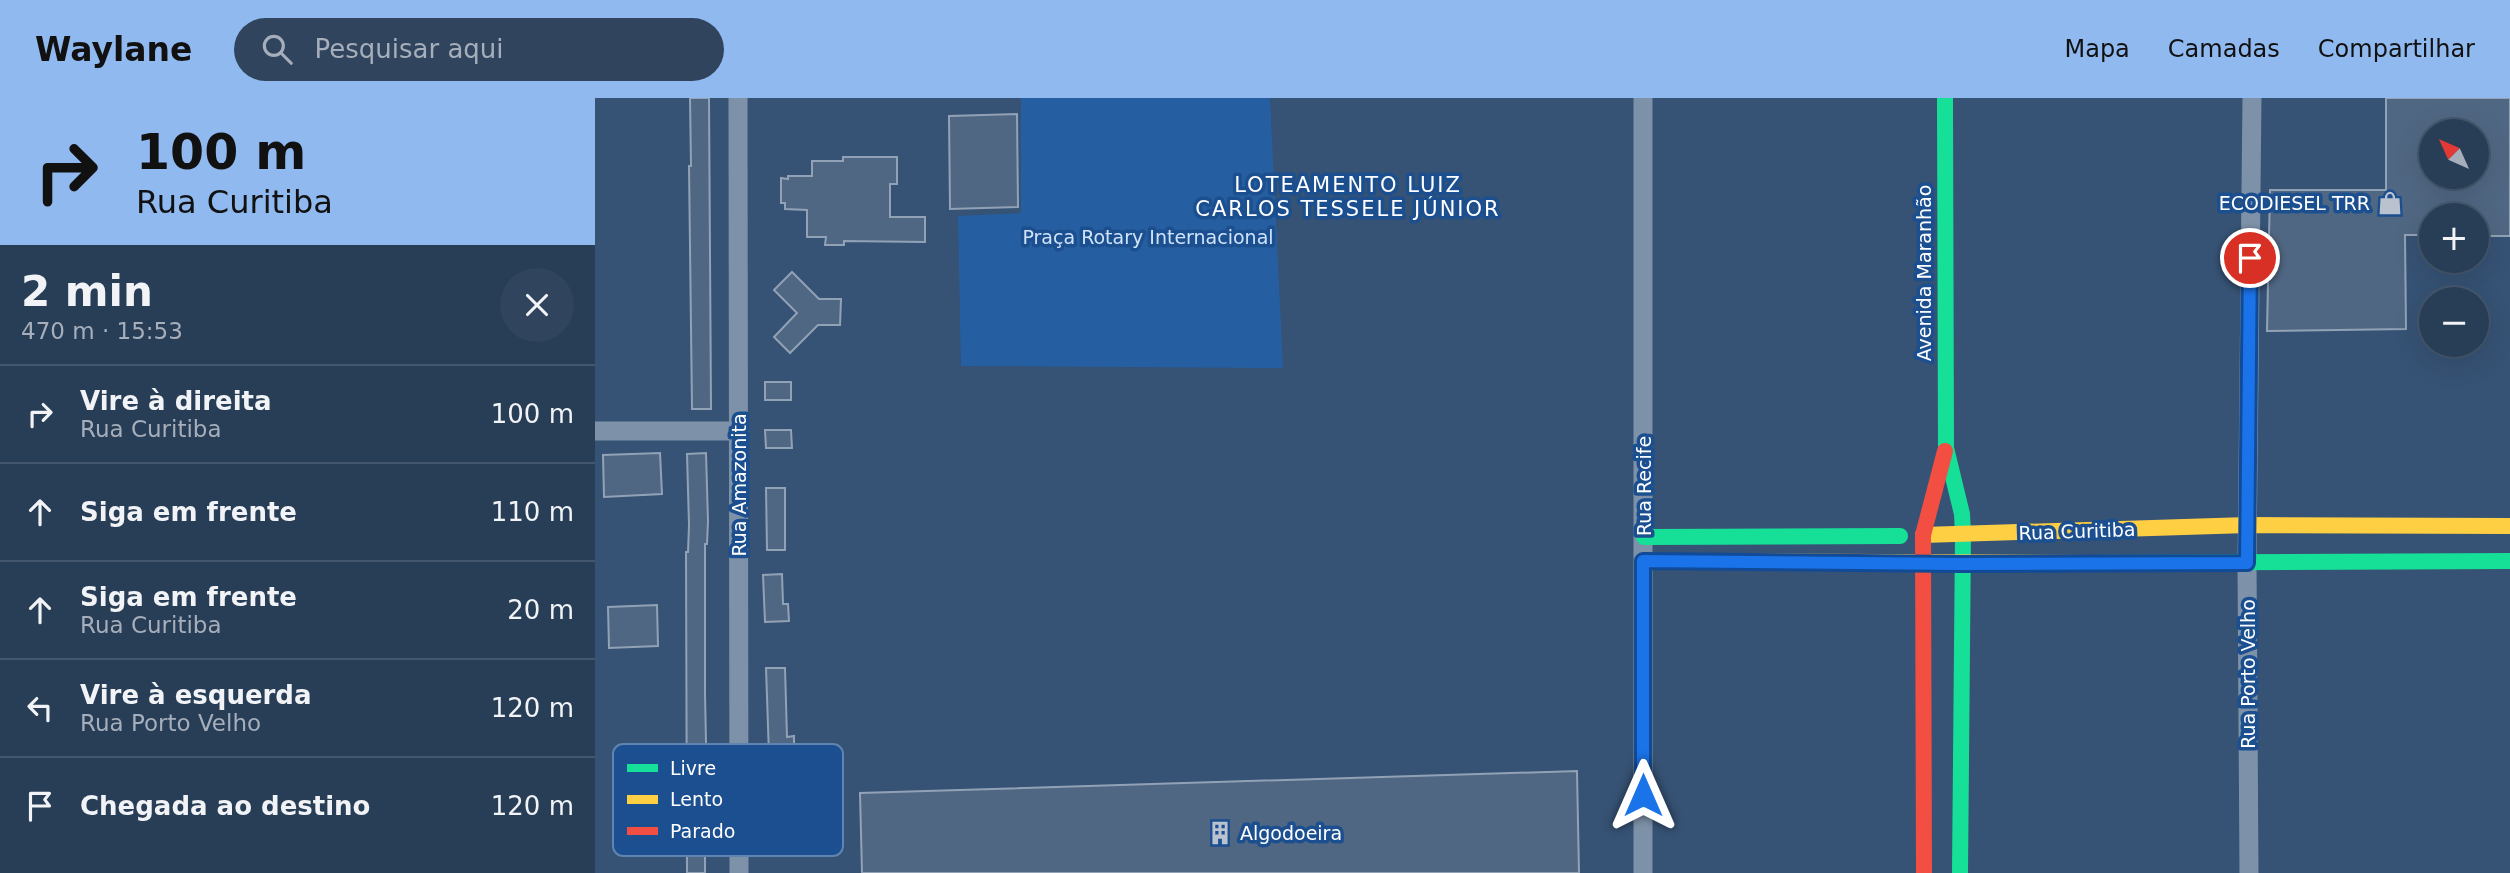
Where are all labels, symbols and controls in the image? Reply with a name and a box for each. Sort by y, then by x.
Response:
search box [234,18,724,81]
text: Waylane [35,30,192,69]
icon: search [258,30,296,68]
text: Pesquisar aqui [314,34,504,64]
text: Mapa [2064,35,2130,63]
text: Camadas [2168,35,2280,63]
text: Compartilhar [2318,35,2475,63]
north arrow [2419,119,2489,189]
map controls [2419,119,2489,357]
text: 100 m [136,124,306,181]
icon: right [21,126,112,217]
district label: LOTEAMENTO LUIZ CARLOS TESSELE JÚNIOR [1195,173,1501,221]
text: Rua Curitiba [136,183,333,221]
street label: Avenida Maranhão [1913,185,1935,361]
shop icon: ECODIESEL TRR [2376,189,2404,217]
place label: ECODIESEL TRR [2219,192,2370,214]
button: + [2419,203,2489,273]
park label: Praça Rotary Internacional [1022,226,1274,248]
pin [2220,228,2280,288]
icon: arrive [2231,239,2269,277]
text: 2 min [21,267,153,316]
button: close [500,268,574,342]
button: − [2419,287,2489,357]
text: 470 m · 15:53 [21,318,183,344]
text: Vire à direita [80,386,272,416]
icon: right [21,395,59,433]
text: 100 m [491,399,574,429]
street label: Rua Amazonita [728,413,750,557]
text: Rua Curitiba [80,416,222,442]
street label: Rua Recife [1633,436,1655,536]
icon: ahead [21,493,59,531]
text: Siga em frente [80,497,297,527]
text: 110 m [491,497,574,527]
street label: Rua Curitiba [2018,518,2136,544]
text: Siga em frente [80,582,297,612]
icon: ahead [21,591,59,629]
text: 20 m [507,595,574,625]
street label: Rua Porto Velho [2237,599,2259,749]
text: Rua Curitiba [80,612,222,638]
text: Vire à esquerda [80,680,312,710]
icon: left [21,689,59,727]
text: 120 m [491,693,574,723]
text: Rua Porto Velho [80,710,261,736]
legend [613,744,843,856]
text: Livre [670,757,716,779]
position arrow [1606,758,1680,832]
icon: arrive [21,787,59,825]
text: Lento [670,788,723,810]
text: Chegada ao destino [80,791,370,821]
text: 120 m [491,791,574,821]
building icon: Algodoeira [1206,819,1234,847]
text: Parado [670,820,735,842]
place label: Algodoeira [1240,822,1342,844]

